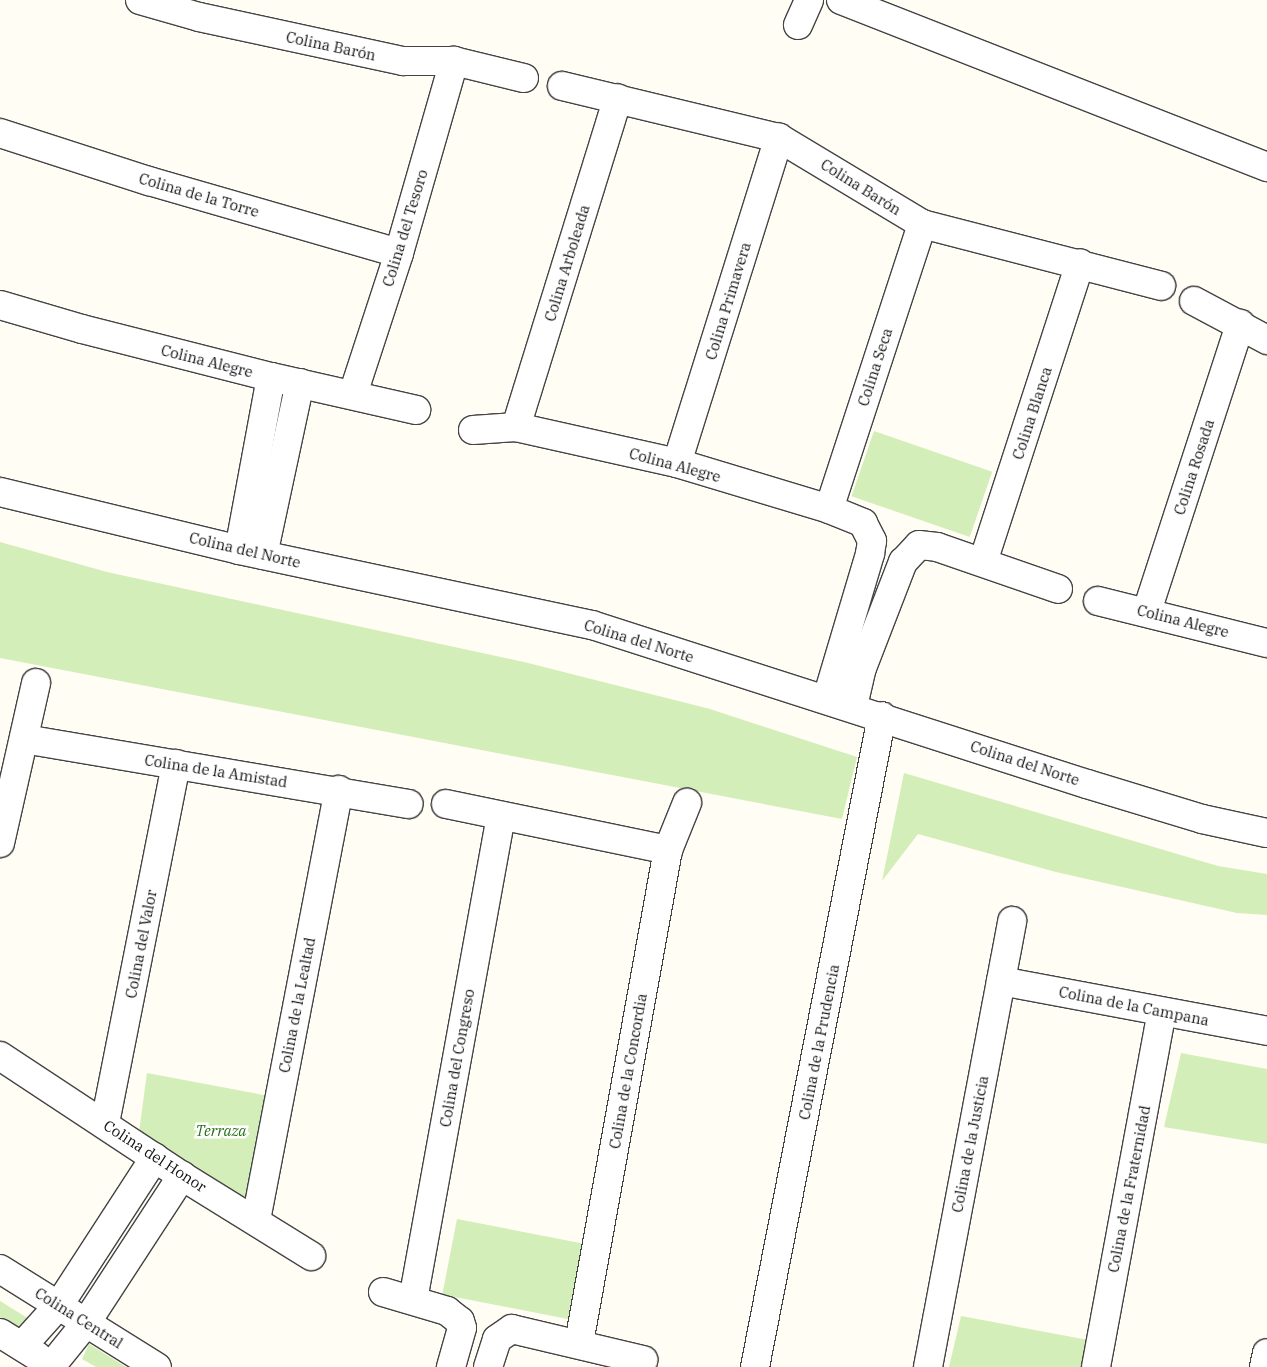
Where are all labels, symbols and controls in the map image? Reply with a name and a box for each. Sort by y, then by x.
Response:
street label: Colina Barón [284,28,378,64]
street label: Colina Barón [817,155,905,219]
street label: Colina del Tesoro [379,167,431,289]
street label: Colina de la Torre [137,169,261,221]
street label: Colina Arboleada [541,202,593,324]
street label: Colina Primavera [702,240,754,362]
street label: Colina Seca [854,326,896,408]
street label: Colina Alegre [159,341,255,381]
street label: Colina Blanca [1008,364,1056,462]
street label: Colina Rosada [1170,417,1218,517]
street label: Colina Alegre [627,444,723,486]
street label: Colina del Norte [188,528,302,572]
street label: Colina Alegre [1135,601,1231,641]
street label: Colina del Norte [582,616,696,666]
street label: Colina del Norte [968,737,1082,789]
street label: Colina de la Amistad [143,751,289,791]
street label: Colina del Valor [122,888,160,1000]
street label: Colina de la Lealtad [275,936,319,1074]
street label: Colina de la Prudencia [795,963,843,1121]
street label: Colina de la Campana [1057,983,1211,1029]
street label: Colina del Congreso [436,988,478,1128]
street label: Colina de la Concordia [605,992,651,1150]
street label: Colina de la Justicia [948,1074,992,1214]
street label: Colina de la Fraternidad [1104,1104,1154,1274]
street label: Colina del Honor [100,1116,210,1196]
park label: Terraza [195,1122,247,1140]
street label: Colina Central [32,1284,126,1352]

